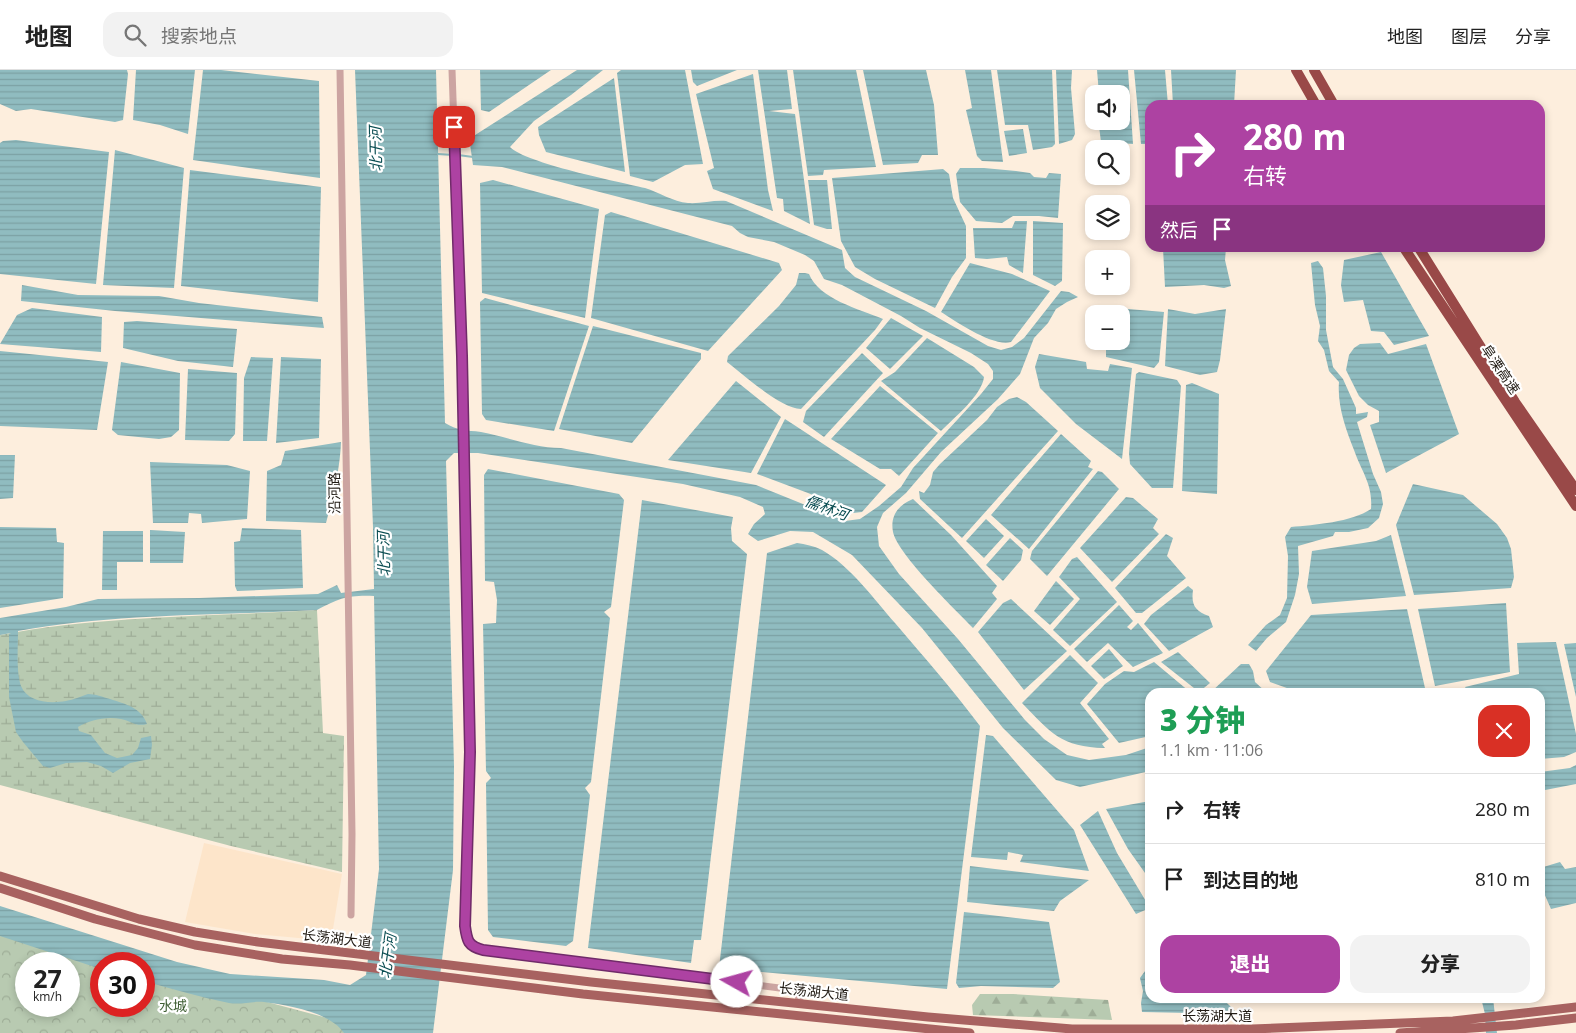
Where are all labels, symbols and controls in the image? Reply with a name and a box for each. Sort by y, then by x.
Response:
search box [103,12,453,57]
text: 地图 [25,19,73,52]
icon: search [121,21,149,49]
text: 搜索地点 [161,23,237,49]
text: 地图 [1387,24,1423,48]
text: 图层 [1451,24,1487,48]
text: 分享 [1515,24,1551,48]
map controls [1085,85,1130,350]
button: sound [1085,85,1130,130]
pin [433,106,475,148]
icon: arrive [440,113,468,141]
text: 280 m [1243,113,1347,160]
icon: right [1160,120,1225,185]
water label: 北干河 [365,123,385,172]
button: search [1085,140,1130,185]
text: 右转 [1243,160,1287,190]
button: layers [1085,195,1130,240]
icon: arrive [1208,215,1236,243]
text: 然后 [1160,217,1198,243]
button: + [1085,250,1130,295]
button: − [1085,305,1130,350]
street label: 阜溧高速 [1477,340,1525,398]
street label: 沿河路 [324,472,344,514]
water label: 儒林河 [802,490,854,525]
water label: 北干河 [373,528,393,577]
text: 3 分钟 [1160,699,1245,740]
button: close [1478,705,1530,757]
text: 1.1 km · 11:06 [1160,739,1263,761]
icon: right [1160,795,1188,823]
text: 280 m [1475,796,1530,822]
text: 右转 [1203,797,1241,823]
icon: arrive [1160,865,1188,893]
text: 810 m [1475,866,1530,892]
text: 到达目的地 [1203,867,1298,893]
street label: 长荡湖大道 [301,924,373,952]
water label: 北干河 [374,929,400,980]
button: 退出 [1160,935,1340,993]
button: 分享 [1350,935,1530,993]
speed limit sign: 30 [90,952,155,1017]
position arrow [710,955,762,1007]
text: 27 [33,961,62,995]
street label: 长荡湖大道 [778,978,850,1004]
text: km/h [33,988,62,1005]
park label: 水城 [159,996,187,1015]
street label: 长荡湖大道 [1182,1006,1252,1025]

